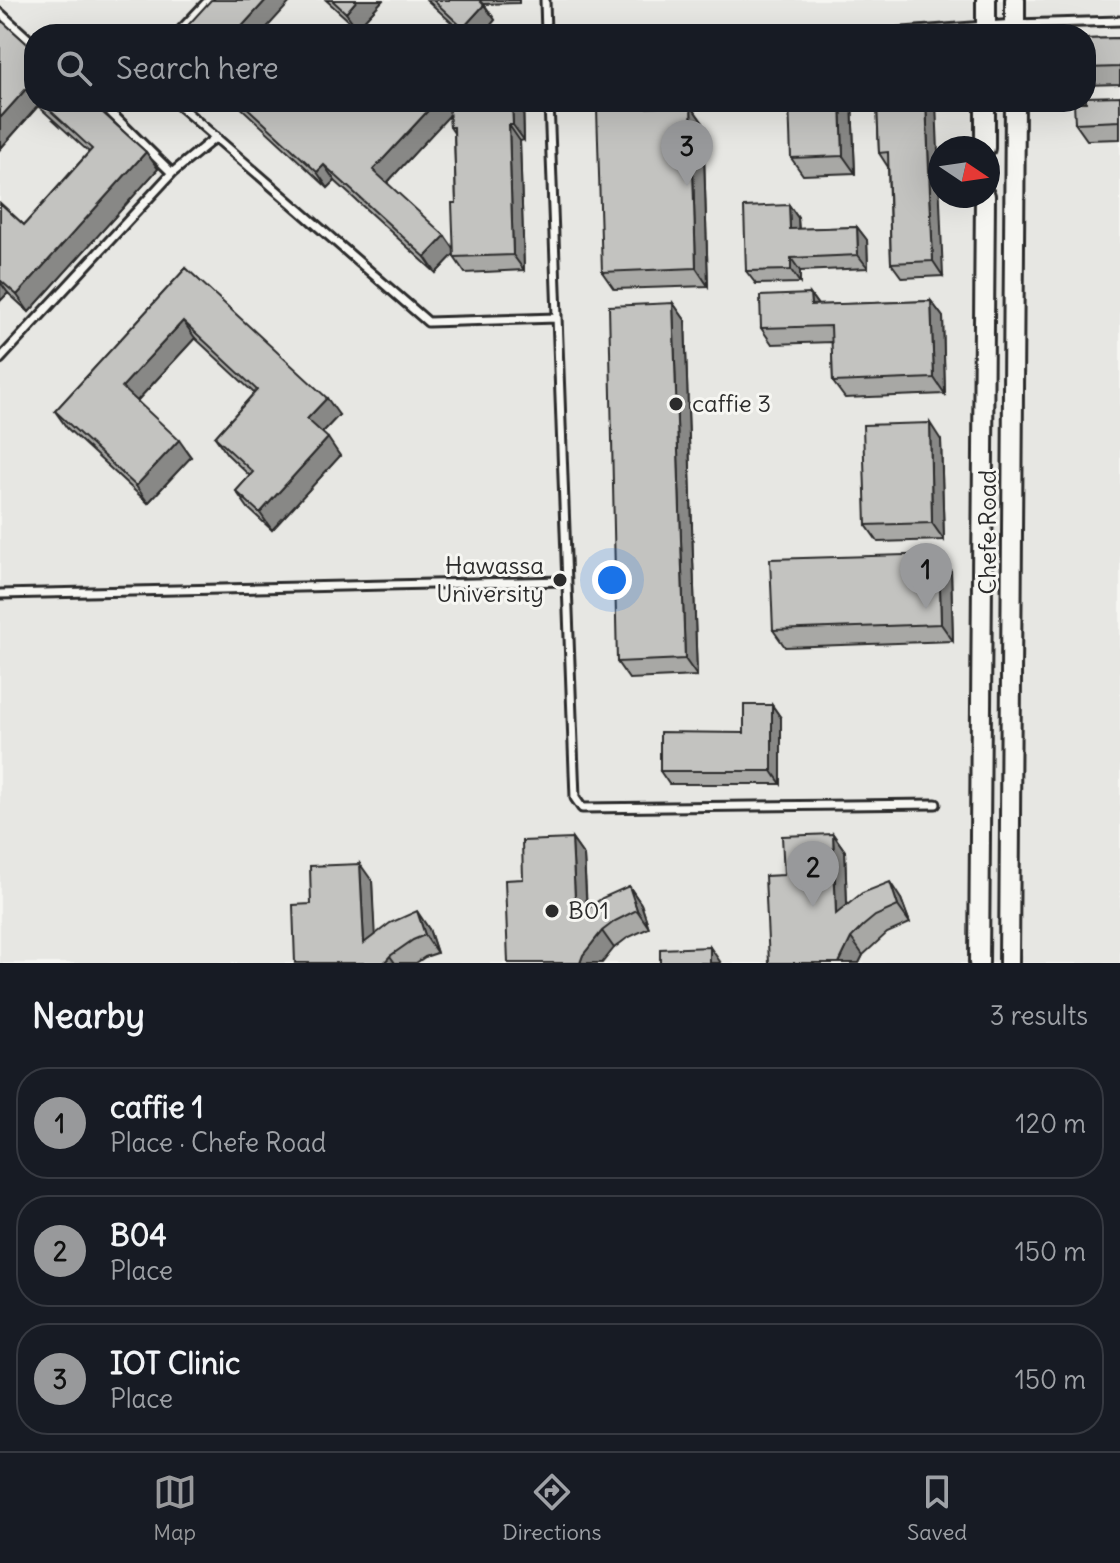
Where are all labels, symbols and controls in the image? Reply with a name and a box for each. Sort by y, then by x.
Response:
search box [24,24,1096,112]
icon: search [52,46,96,90]
text: Search here [116,49,279,87]
pin: 3 [661,120,713,186]
north arrow [928,136,1000,208]
place label: caffie 3 [692,388,771,418]
marker: caffie 3 [667,395,685,413]
street label: Chefe Road [972,470,1002,594]
pin: 1 [900,543,952,609]
place label: Hawassa University [436,550,544,608]
your location [592,560,632,600]
marker: Hawassa University [551,571,569,589]
pin: 2 [787,841,839,907]
place label: B01 [568,895,609,925]
marker: B01 [543,902,561,920]
text: Nearby [32,994,145,1037]
text: 3 results [990,999,1088,1032]
text: caffie 1 [110,1088,204,1126]
text: 1 [55,1107,65,1140]
text: 120 m [1015,1107,1086,1140]
text: Place · Chefe Road [110,1126,326,1159]
text: B04 [110,1216,167,1254]
text: 2 [53,1235,67,1268]
text: 150 m [1015,1235,1086,1268]
text: Place [110,1254,173,1287]
text: IOT Clinic [110,1344,240,1382]
text: 3 [53,1363,67,1396]
text: 150 m [1015,1363,1086,1396]
text: Place [110,1382,173,1415]
tab: Map [153,1470,197,1546]
tab: Directions [502,1470,602,1546]
tab: Saved [907,1470,967,1546]

